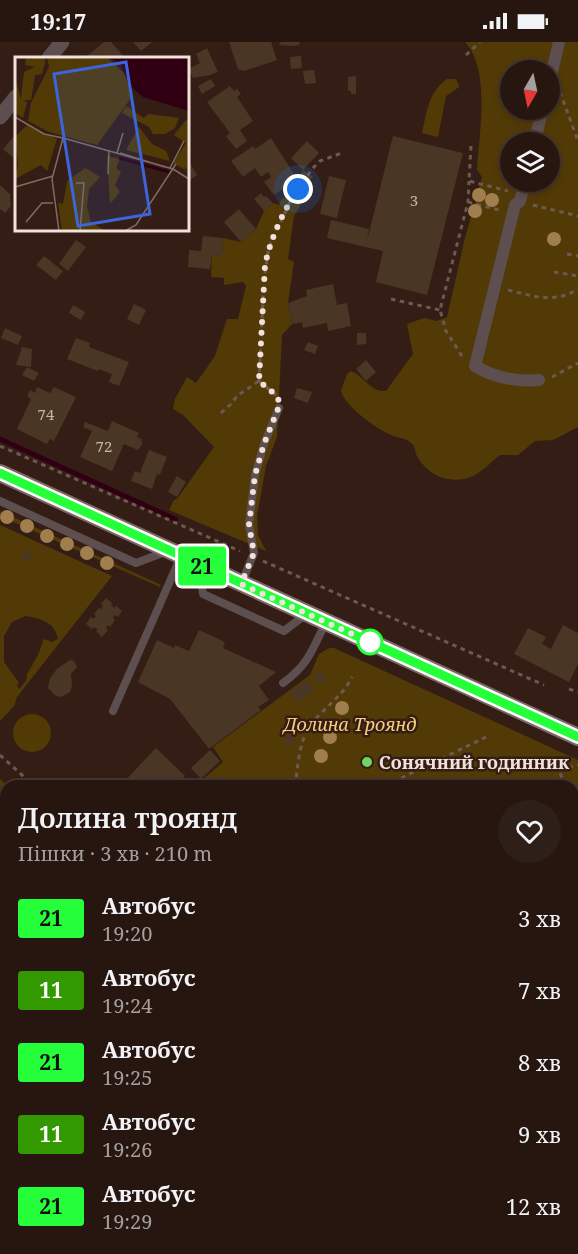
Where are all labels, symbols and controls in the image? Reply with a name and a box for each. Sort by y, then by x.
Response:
text: 19:17 [30,6,86,36]
inset map [15,57,189,231]
north arrow [500,60,560,120]
map controls [500,60,560,192]
button: layers [500,132,560,192]
your location [283,174,313,204]
house number: 3 [410,190,418,210]
house number: 74 [38,404,55,424]
house number: 72 [96,436,112,456]
line badge: 21 [175,546,229,586]
text: 21 [190,552,214,580]
unlabelled marker [357,629,383,655]
park label: Долина Троянд [281,712,417,736]
place label: Сонячний годинник [379,750,570,774]
marker: Сонячний годинник [360,755,374,769]
text: Долина троянд [18,798,237,836]
button: heart [498,800,561,863]
text: Пішки · 3 хв · 210 m [18,840,212,867]
text: Автобус [102,890,195,920]
text: 3 хв [518,903,561,933]
text: 21 [39,904,63,932]
text: 19:20 [102,920,152,947]
text: Автобус [102,962,195,992]
text: 7 хв [518,975,561,1005]
text: 11 [39,976,63,1004]
text: 19:24 [102,992,152,1019]
text: Автобус [102,1034,195,1064]
text: 8 хв [518,1047,561,1077]
text: 21 [39,1048,63,1076]
text: 19:25 [102,1064,152,1091]
text: Автобус [102,1106,195,1136]
text: 9 хв [518,1119,561,1149]
text: 11 [39,1120,63,1148]
text: 19:26 [102,1136,152,1163]
text: Автобус [102,1178,195,1208]
text: 12 хв [506,1191,561,1221]
text: 21 [39,1192,63,1220]
text: 19:29 [102,1208,152,1235]

